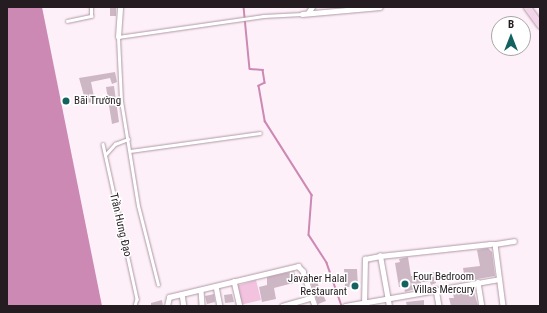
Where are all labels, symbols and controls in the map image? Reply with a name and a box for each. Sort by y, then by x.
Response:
north arrow [491,16,531,56]
text: B [508,18,514,31]
place label: Bãi Trường [74,94,121,108]
marker: Bãi Trường [61,96,71,106]
street label: Trần Hưng Đạo [106,192,134,258]
place label: Four Bedroom Villas Mercury [413,271,475,297]
place label: Javaher Halal Restaurant [288,273,347,299]
marker: Four Bedroom Villas Mercury [400,279,410,289]
marker: Javaher Halal Restaurant [350,281,360,291]

